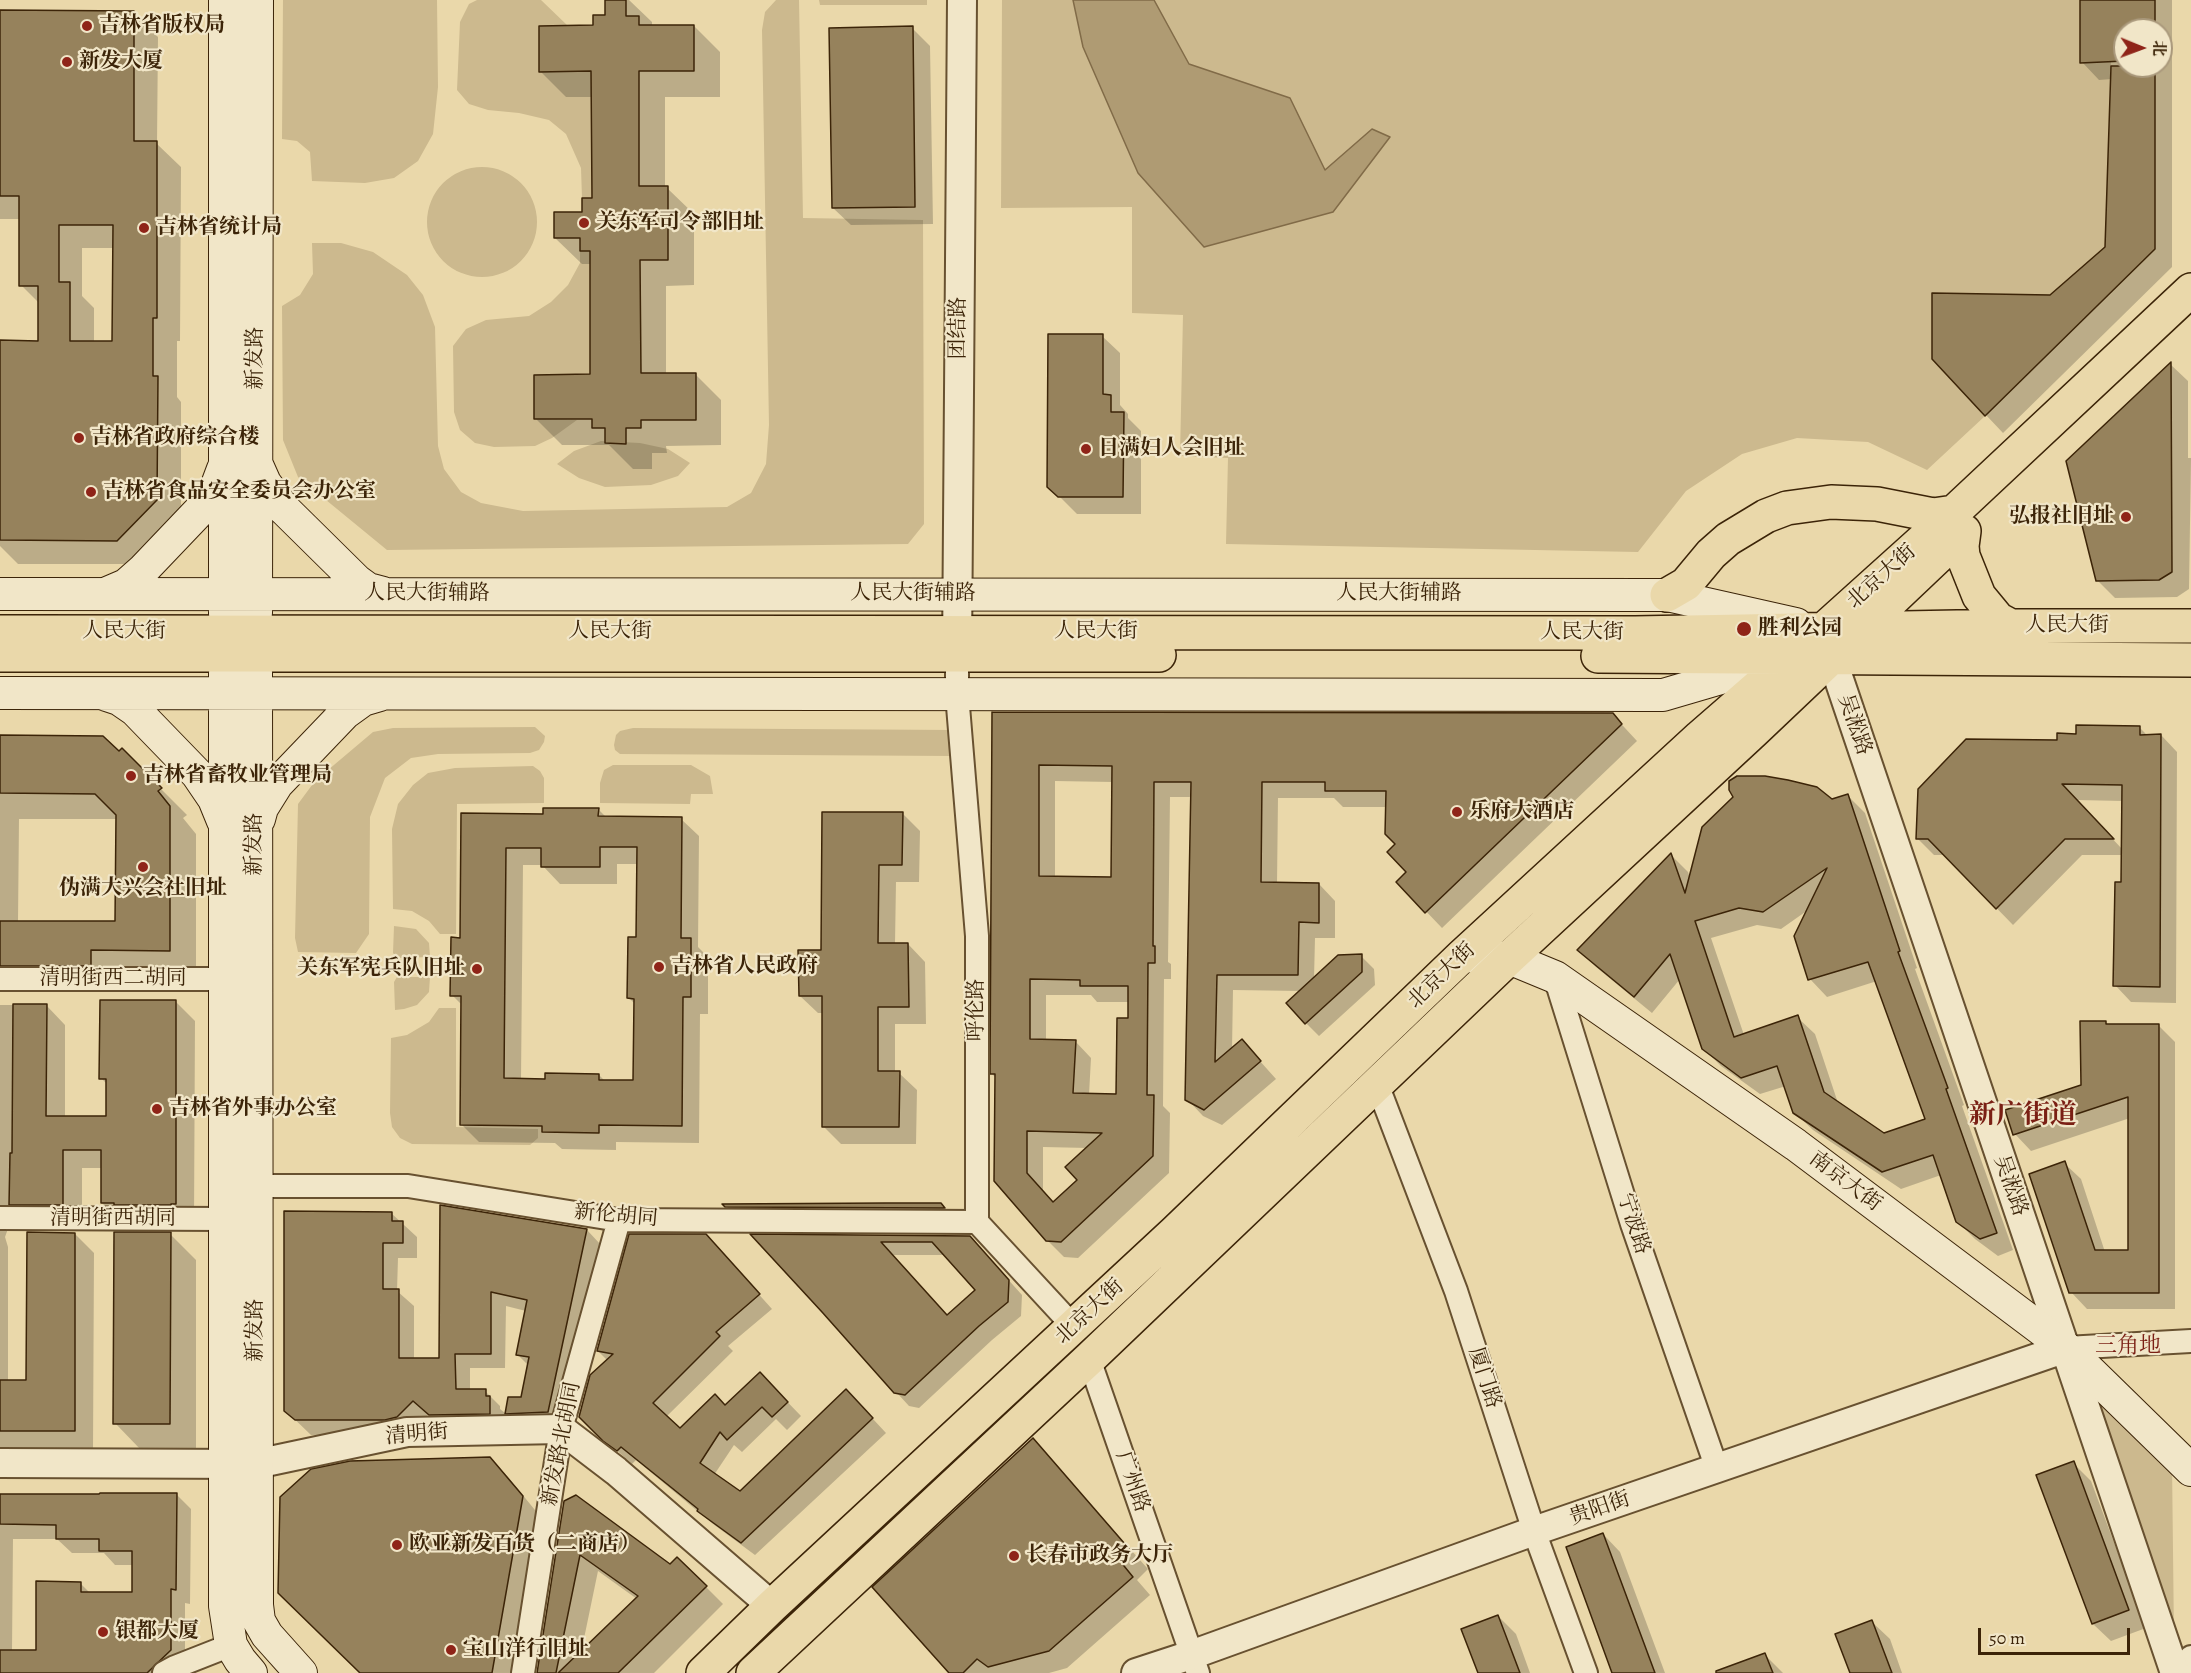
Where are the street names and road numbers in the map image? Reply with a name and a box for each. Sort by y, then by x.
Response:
street label: 团结路 [946,297,972,359]
street label: 新发路 [243,327,269,389]
street label: 北京大街 [1842,540,1922,614]
street label: 人民大街辅路 [364,581,490,607]
street label: 人民大街辅路 [850,581,976,607]
street label: 人民大街辅路 [1336,581,1462,607]
street label: 人民大街 [2025,613,2109,639]
street label: 人民大街 [82,619,166,645]
street label: 人民大街 [568,619,652,645]
street label: 人民大街 [1054,619,1138,645]
street label: 人民大街 [1540,620,1624,646]
street label: 吴淞路 [1832,691,1876,759]
street label: 新发路 [242,813,268,875]
street label: 北京大街 [1403,938,1481,1014]
street label: 清明街西二胡同 [40,966,186,992]
street label: 呼伦路 [964,979,990,1041]
street label: 南京大街 [1804,1147,1886,1217]
street label: 吴淞路 [1988,1152,2032,1220]
street label: 宁波路 [1611,1190,1655,1258]
street label: 新伦胡同 [573,1200,659,1232]
street label: 清明街西胡同 [50,1206,176,1232]
street label: 北京大街 [1051,1274,1129,1350]
street label: 新发路 [243,1299,269,1361]
street label: 厦门路 [1462,1344,1506,1412]
street label: 新发路北胡同 [538,1380,586,1508]
street label: 清明街 [385,1420,449,1450]
street label: 广州路 [1110,1448,1154,1516]
street label: 贵阳街 [1566,1487,1634,1531]

